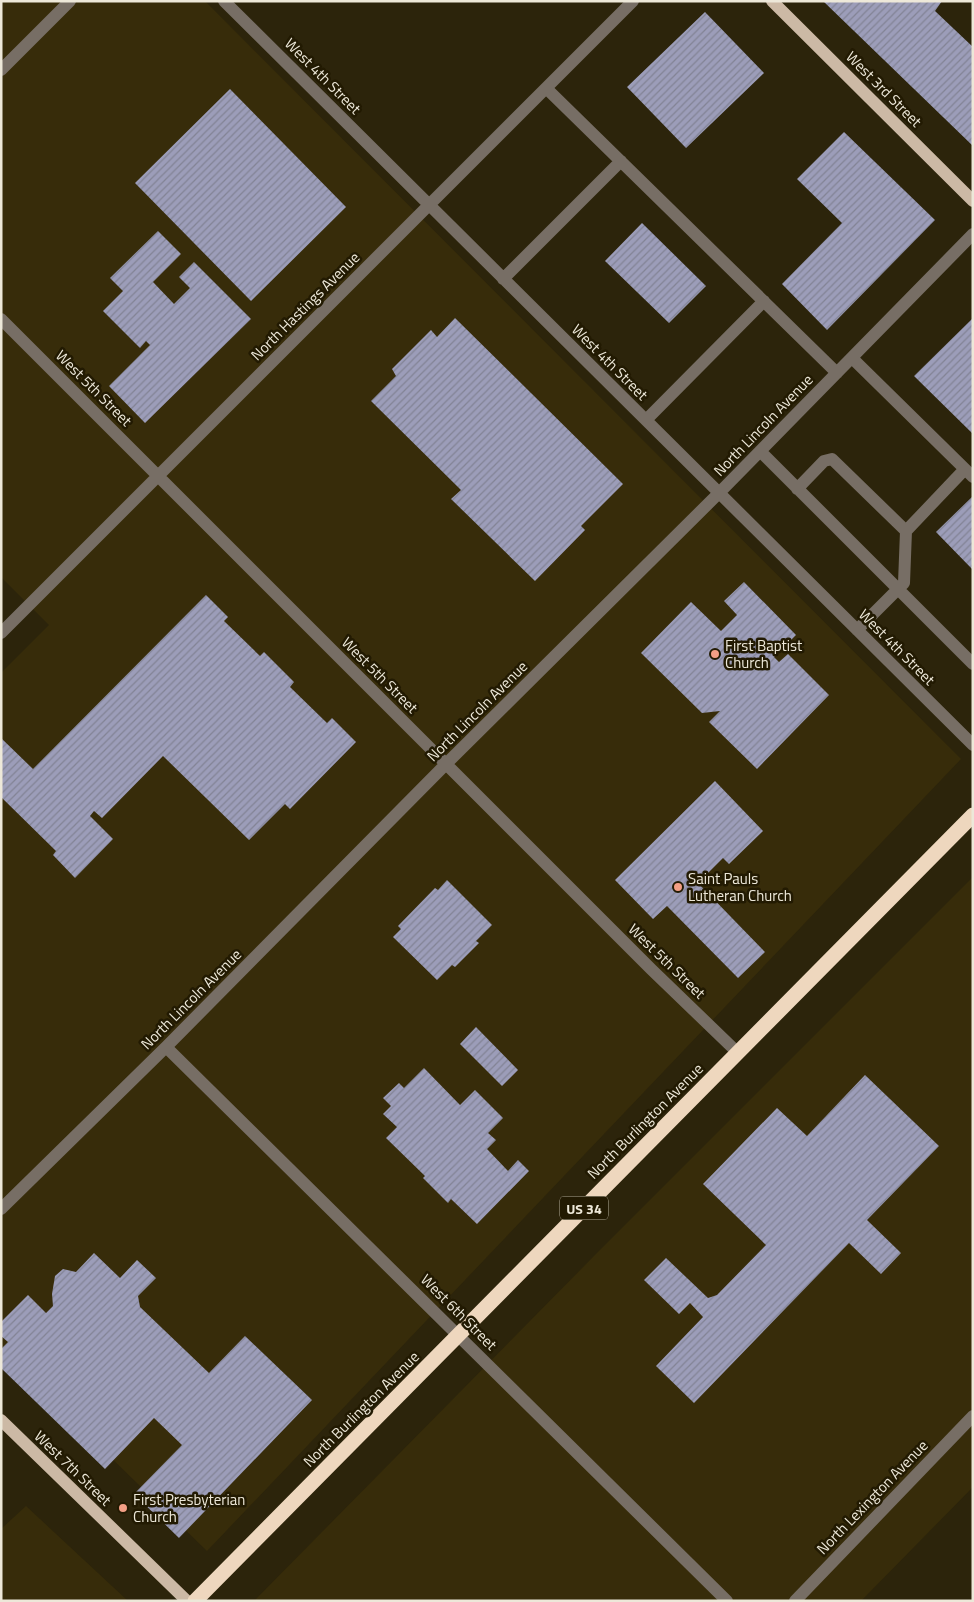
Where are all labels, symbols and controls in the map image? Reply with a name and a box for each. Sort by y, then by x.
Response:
street label: West 4th Street [280,33,367,120]
street label: West 3rd Street [841,46,928,133]
street label: North Hastings Avenue [245,246,365,366]
street label: West 4th Street [567,319,654,406]
street label: West 5th Street [51,345,138,432]
street label: North Lincoln Avenue [708,369,818,481]
street label: West 4th Street [854,604,941,691]
street label: West 5th Street [337,632,424,719]
place label: First Baptist Church [725,634,803,674]
marker: First Baptist Church [709,648,721,660]
street label: North Lincoln Avenue [421,655,533,767]
place label: Saint Pauls Lutheran Church [688,867,792,907]
marker: Saint Pauls Lutheran Church [672,881,684,893]
street label: West 5th Street [623,918,711,1004]
street label: North Lincoln Avenue [135,943,247,1055]
street label: North Burlington Avenue [582,1058,708,1184]
road number: US 34 [560,1196,608,1220]
street label: West 6th Street [416,1269,503,1356]
street label: North Burlington Avenue [298,1346,424,1472]
street label: West 7th Street [29,1425,117,1511]
street label: North Lexington Avenue [811,1434,933,1560]
place label: First Presbyterian Church [133,1488,245,1528]
marker: First Presbyterian Church [117,1502,129,1514]

